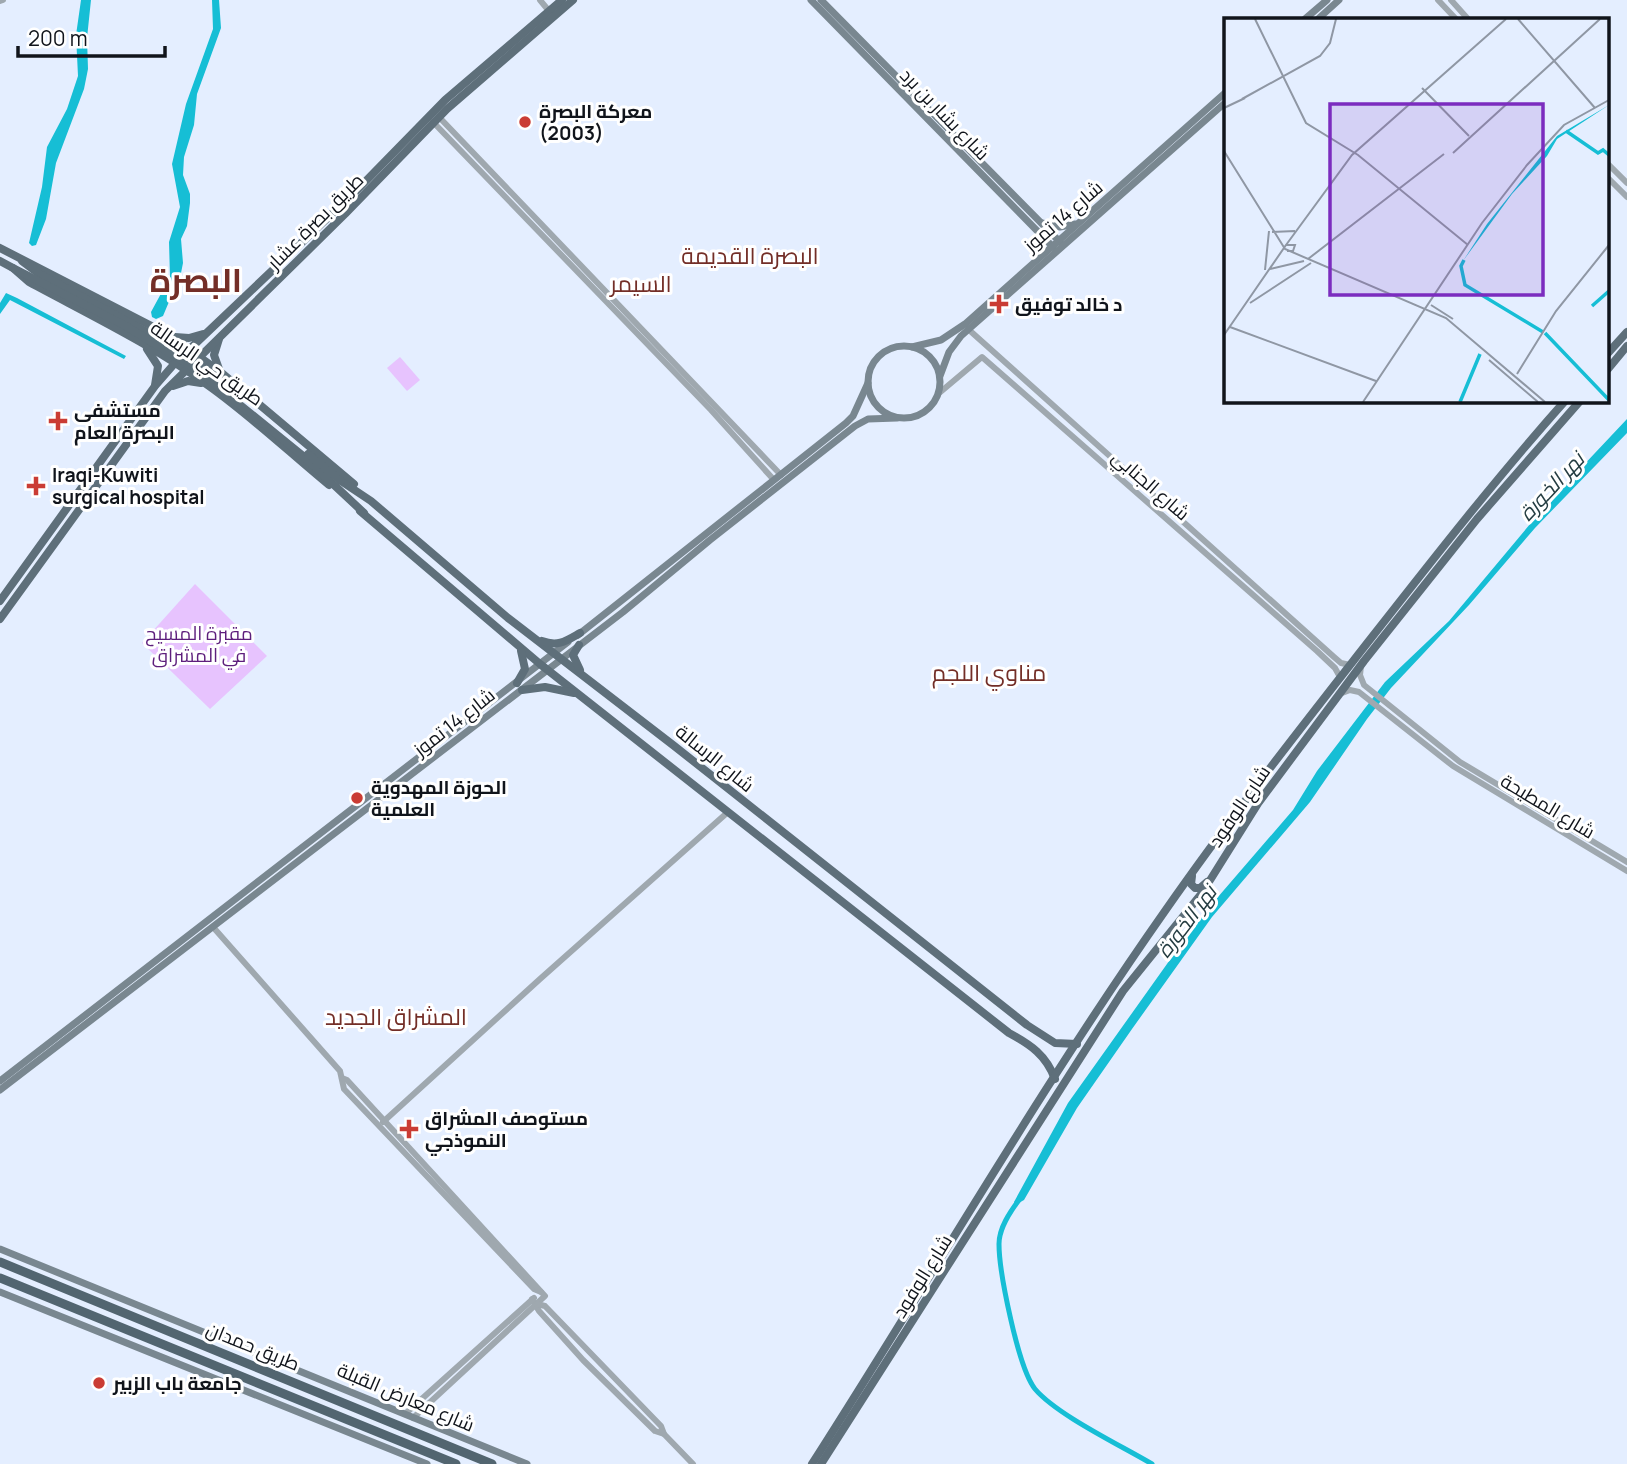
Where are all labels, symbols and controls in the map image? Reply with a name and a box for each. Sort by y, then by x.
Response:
scale bar [18,14,164,58]
inset map [1224,18,1610,402]
text: 200 m [28,24,88,52]
street label: شارع بشار بن برد [894,62,996,166]
place label: معركة البصرة (2003) [539,98,652,146]
marker: معركة البصرة (2003) [517,114,533,130]
street label: طريق بصرة عشار [260,167,369,276]
street label: شارع 14 تموز [1017,174,1109,259]
district label: البصرة القديمة [681,239,819,271]
district label: البصرة [150,257,242,302]
district label: السيمر [608,267,672,299]
place label: د خالد توفيق [1015,291,1123,317]
marker: د خالد توفيق [989,294,1009,314]
street label: طريق حي الرسالة [144,315,268,413]
place label: مستشفى البصرة العام [74,397,175,446]
marker: مستشفى البصرة العام [48,411,68,431]
street label: شارع الجنابي [1105,444,1196,528]
water label: نهر الخورة [1512,444,1592,526]
place label: Iraqi-Kuwiti surgical hospital [52,462,204,510]
marker: Iraqi-Kuwiti surgical hospital [26,476,46,496]
park label: مقبرة المسيح في المشراق [145,620,253,670]
district label: مناوي اللجم [932,656,1046,691]
street label: شارع 14 تموز [407,682,501,763]
street label: شارع الرسالة [670,718,760,799]
street label: شارع الوفود [1202,760,1277,853]
street label: شارع المطيحة [1495,768,1600,845]
place label: الحوزة المهدوية العلمية [371,774,507,822]
marker: الحوزة المهدوية العلمية [349,790,365,806]
water label: نهر الخورة [1150,877,1224,963]
district label: المشراق الجديد [325,1000,467,1032]
place label: مستوصف المشراق النموذجي [425,1105,588,1156]
marker: مستوصف المشراق النموذجي [399,1119,419,1139]
street label: شارع الوفود [886,1229,959,1323]
street label: طريق حمدان [202,1315,304,1377]
street label: شارع معارض القبلة [333,1356,479,1439]
place label: جامعة باب الزبير [112,1370,242,1396]
marker: جامعة باب الزبير [91,1375,107,1391]

